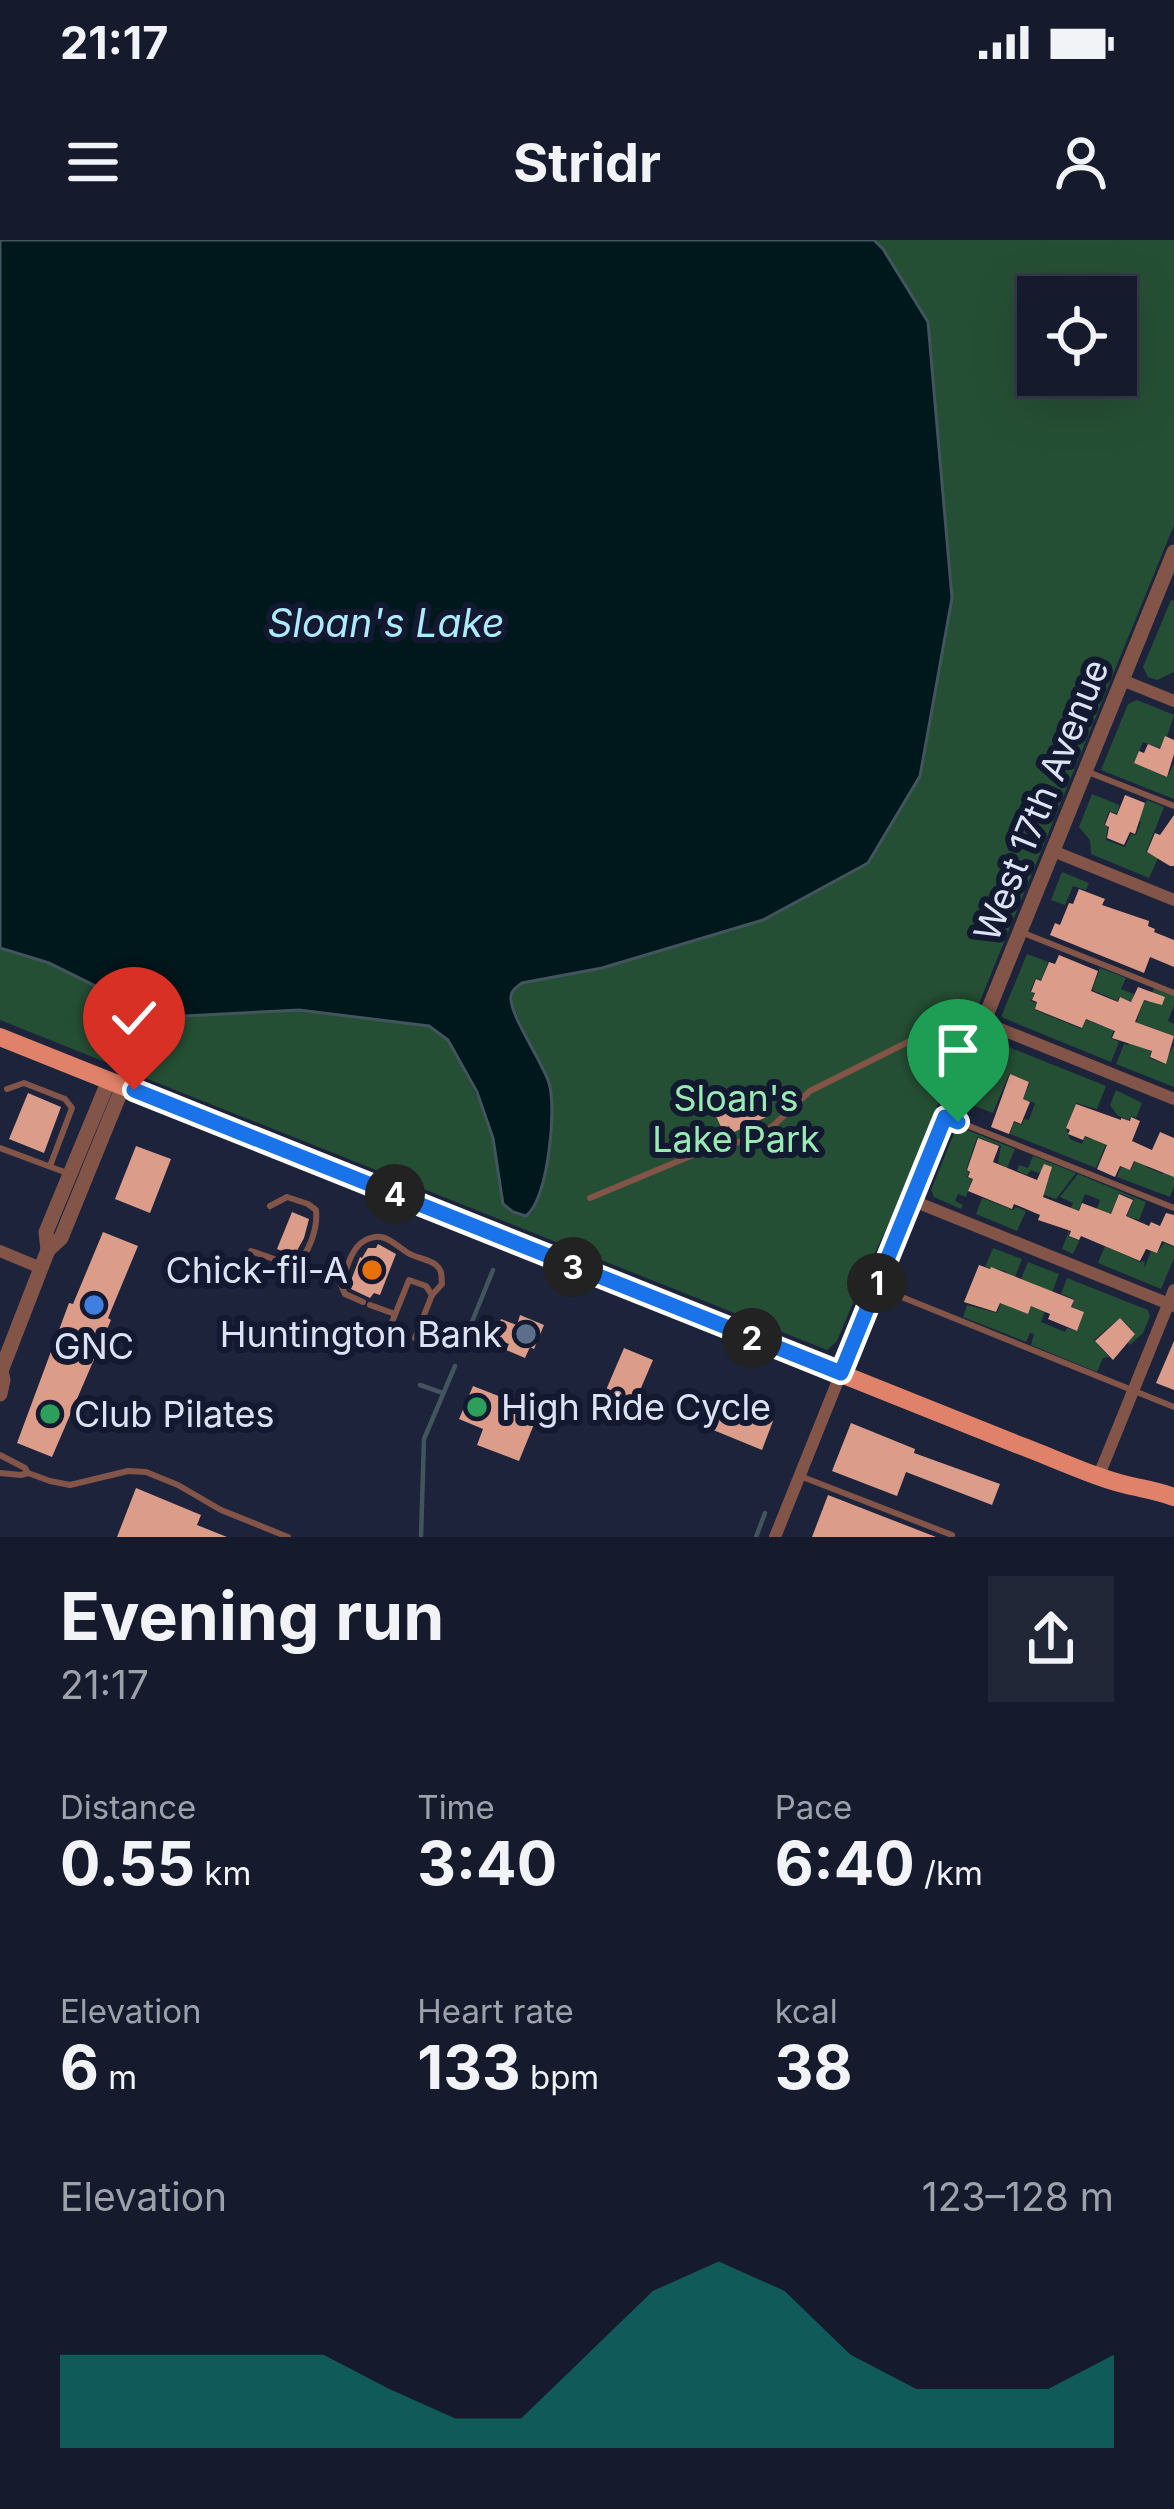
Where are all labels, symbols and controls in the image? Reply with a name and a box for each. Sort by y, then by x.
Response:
text: 21:17 [60,15,168,70]
icon: menu [60,129,126,195]
icon: person [1048,129,1114,195]
text: Stridr [513,130,661,195]
map controls [1017,276,1137,396]
button: locate [1017,276,1137,396]
water label: Sloan's Lake [267,599,505,646]
street label: West 17th Avenue [964,653,1118,947]
pin [83,967,185,1090]
icon: check [101,985,167,1051]
pin [907,999,1009,1122]
icon: arrive [925,1017,991,1083]
park label: Sloan's Lake Park [652,1076,820,1161]
pin: 4 [365,1164,425,1224]
text: 4 [384,1174,406,1214]
pin: 3 [543,1237,603,1297]
text: 3 [562,1247,584,1287]
place label: Chick-fil-A [166,1248,348,1292]
pin: 1 [847,1253,907,1313]
marker: Chick-fil-A [359,1257,385,1283]
text: 1 [870,1263,884,1303]
marker: GNC [81,1292,107,1318]
pin: 2 [722,1308,782,1368]
place label: Huntington Bank [220,1312,502,1356]
text: 2 [742,1318,762,1358]
marker: Huntington Bank [513,1321,539,1347]
place label: GNC [54,1324,134,1368]
place label: High Ride Cycle [501,1385,771,1429]
place label: Club Pilates [74,1392,275,1436]
marker: High Ride Cycle [464,1394,490,1420]
marker: Club Pilates [37,1401,63,1427]
text: Evening run [60,1576,444,1656]
button: share [988,1576,1114,1702]
text: 21:17 [60,1661,149,1708]
text: Distance [60,1787,196,1827]
text: Time [417,1787,495,1827]
text: Pace [775,1787,852,1827]
text: 0.55 [60,1827,195,1899]
text: 3:40 [417,1827,557,1899]
text: 6:40 [775,1827,915,1899]
text: km [195,1853,251,1893]
text: /km [915,1853,983,1893]
text: Elevation [60,1991,201,2031]
text: Heart rate [417,1991,574,2031]
text: kcal [775,1991,838,2031]
text: 6 [60,2031,99,2103]
text: 133 [417,2031,521,2103]
text: 38 [775,2031,852,2103]
text: m [99,2057,137,2097]
text: bpm [521,2057,599,2097]
text: Elevation [60,2173,227,2220]
text: 123–128 m [922,2173,1114,2220]

